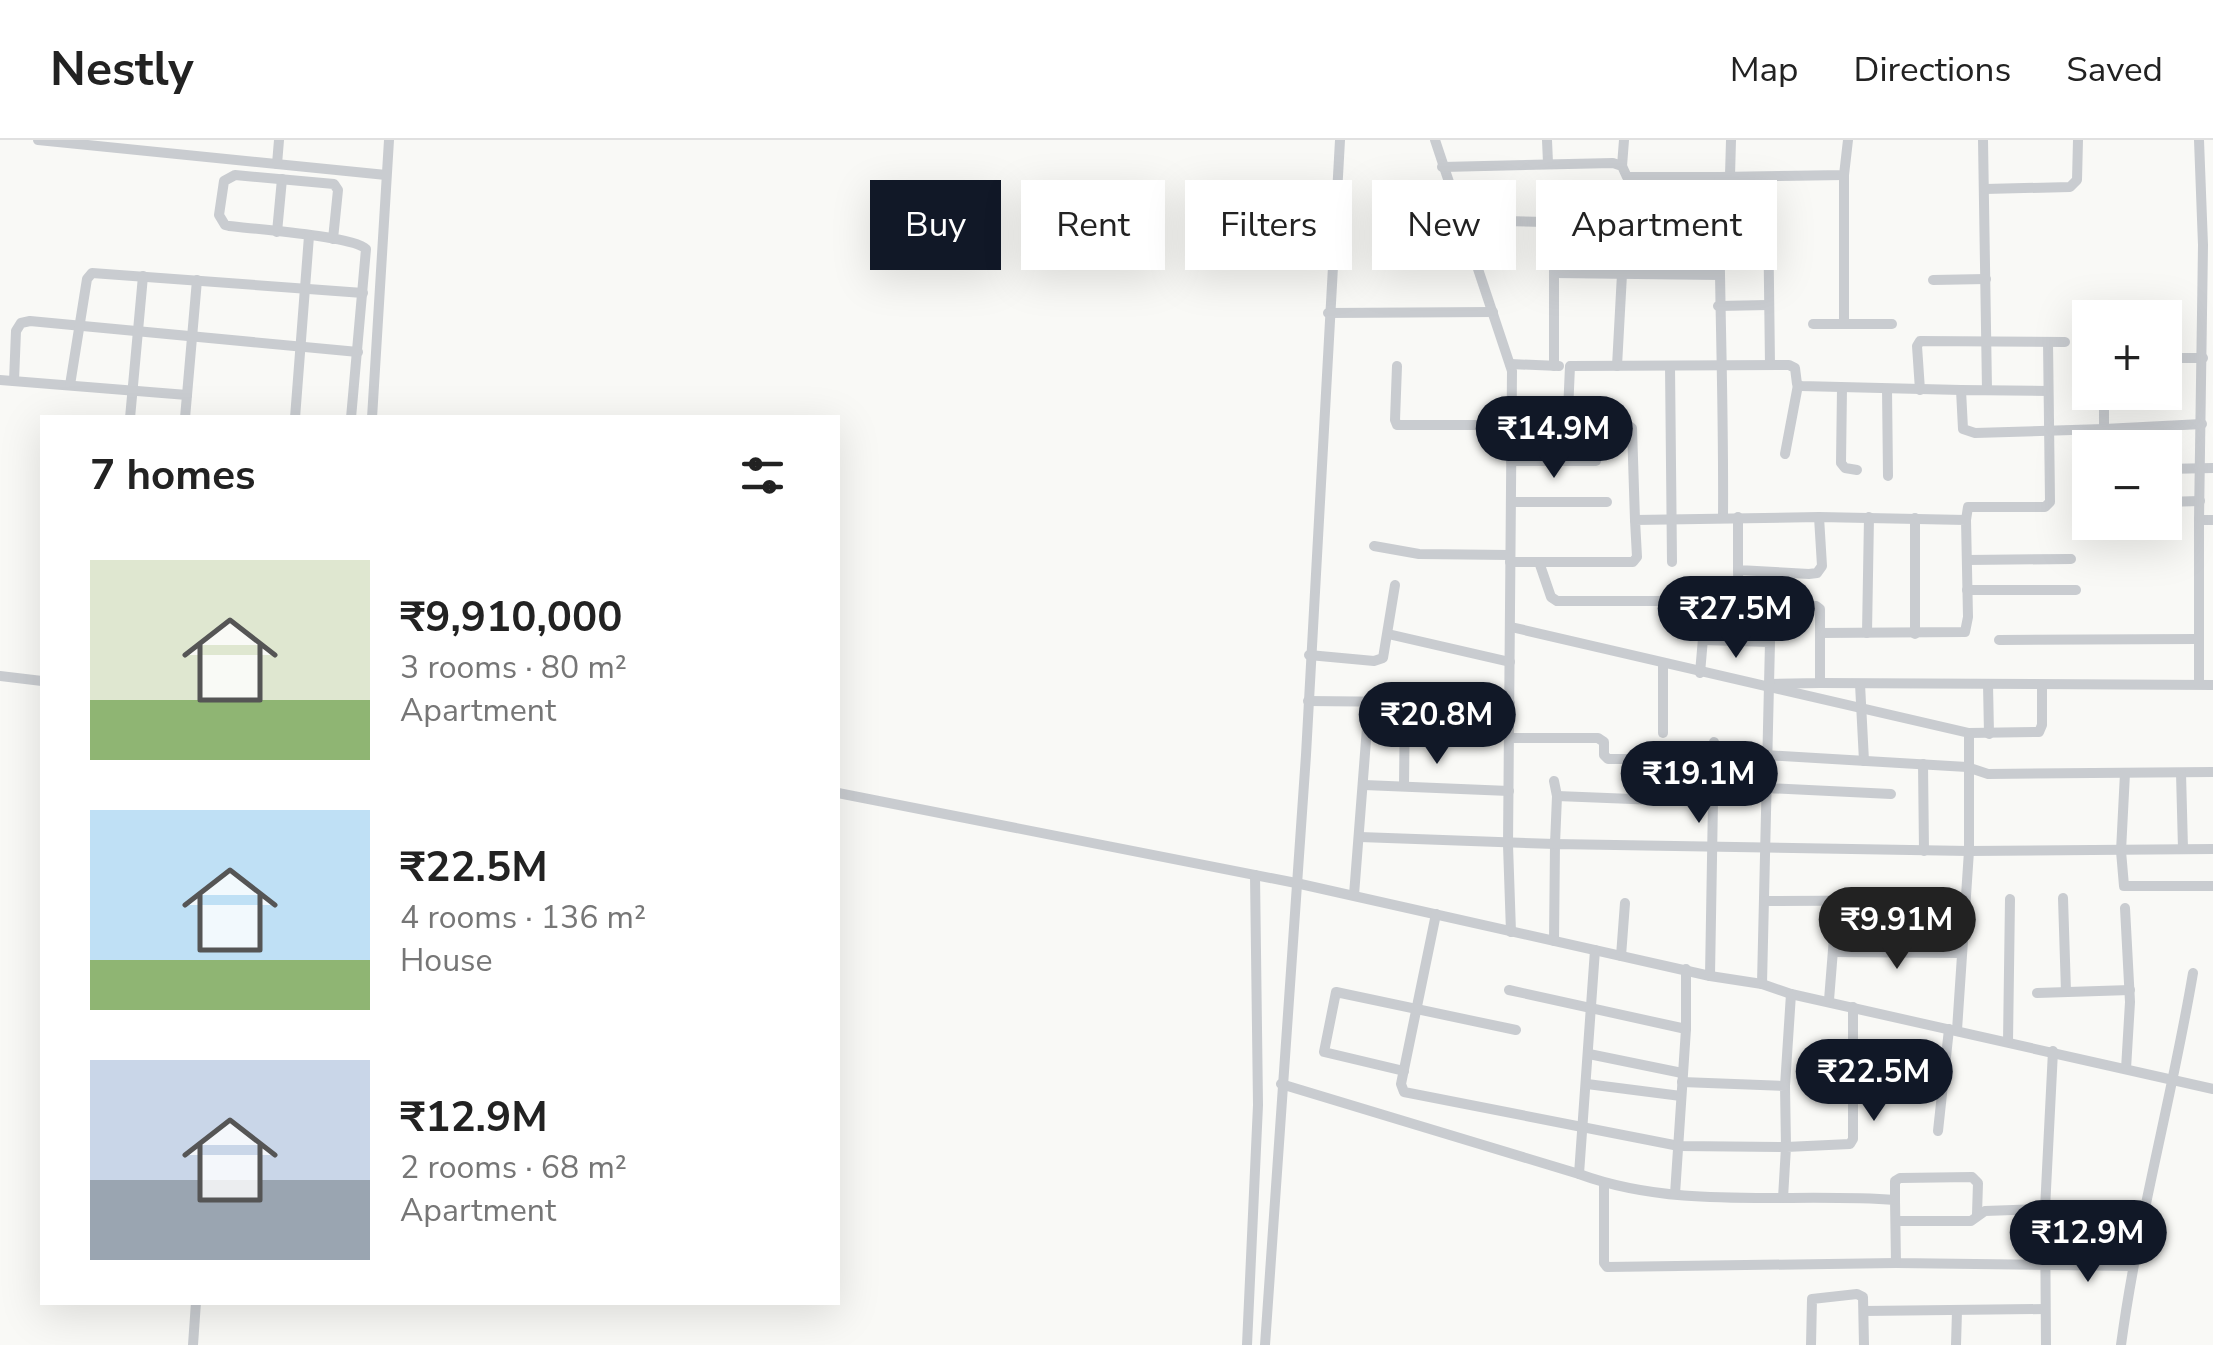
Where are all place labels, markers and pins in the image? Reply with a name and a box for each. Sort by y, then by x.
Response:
pin: ₹14.9M [1473,396,1635,481]
pin: ₹27.5M [1655,576,1817,661]
pin: ₹20.8M [1356,682,1518,767]
pin: ₹19.1M [1618,741,1780,826]
pin: ₹9.91M [1816,887,1978,972]
pin: ₹22.5M [1793,1039,1955,1124]
pin: ₹12.9M [2007,1200,2169,1285]

